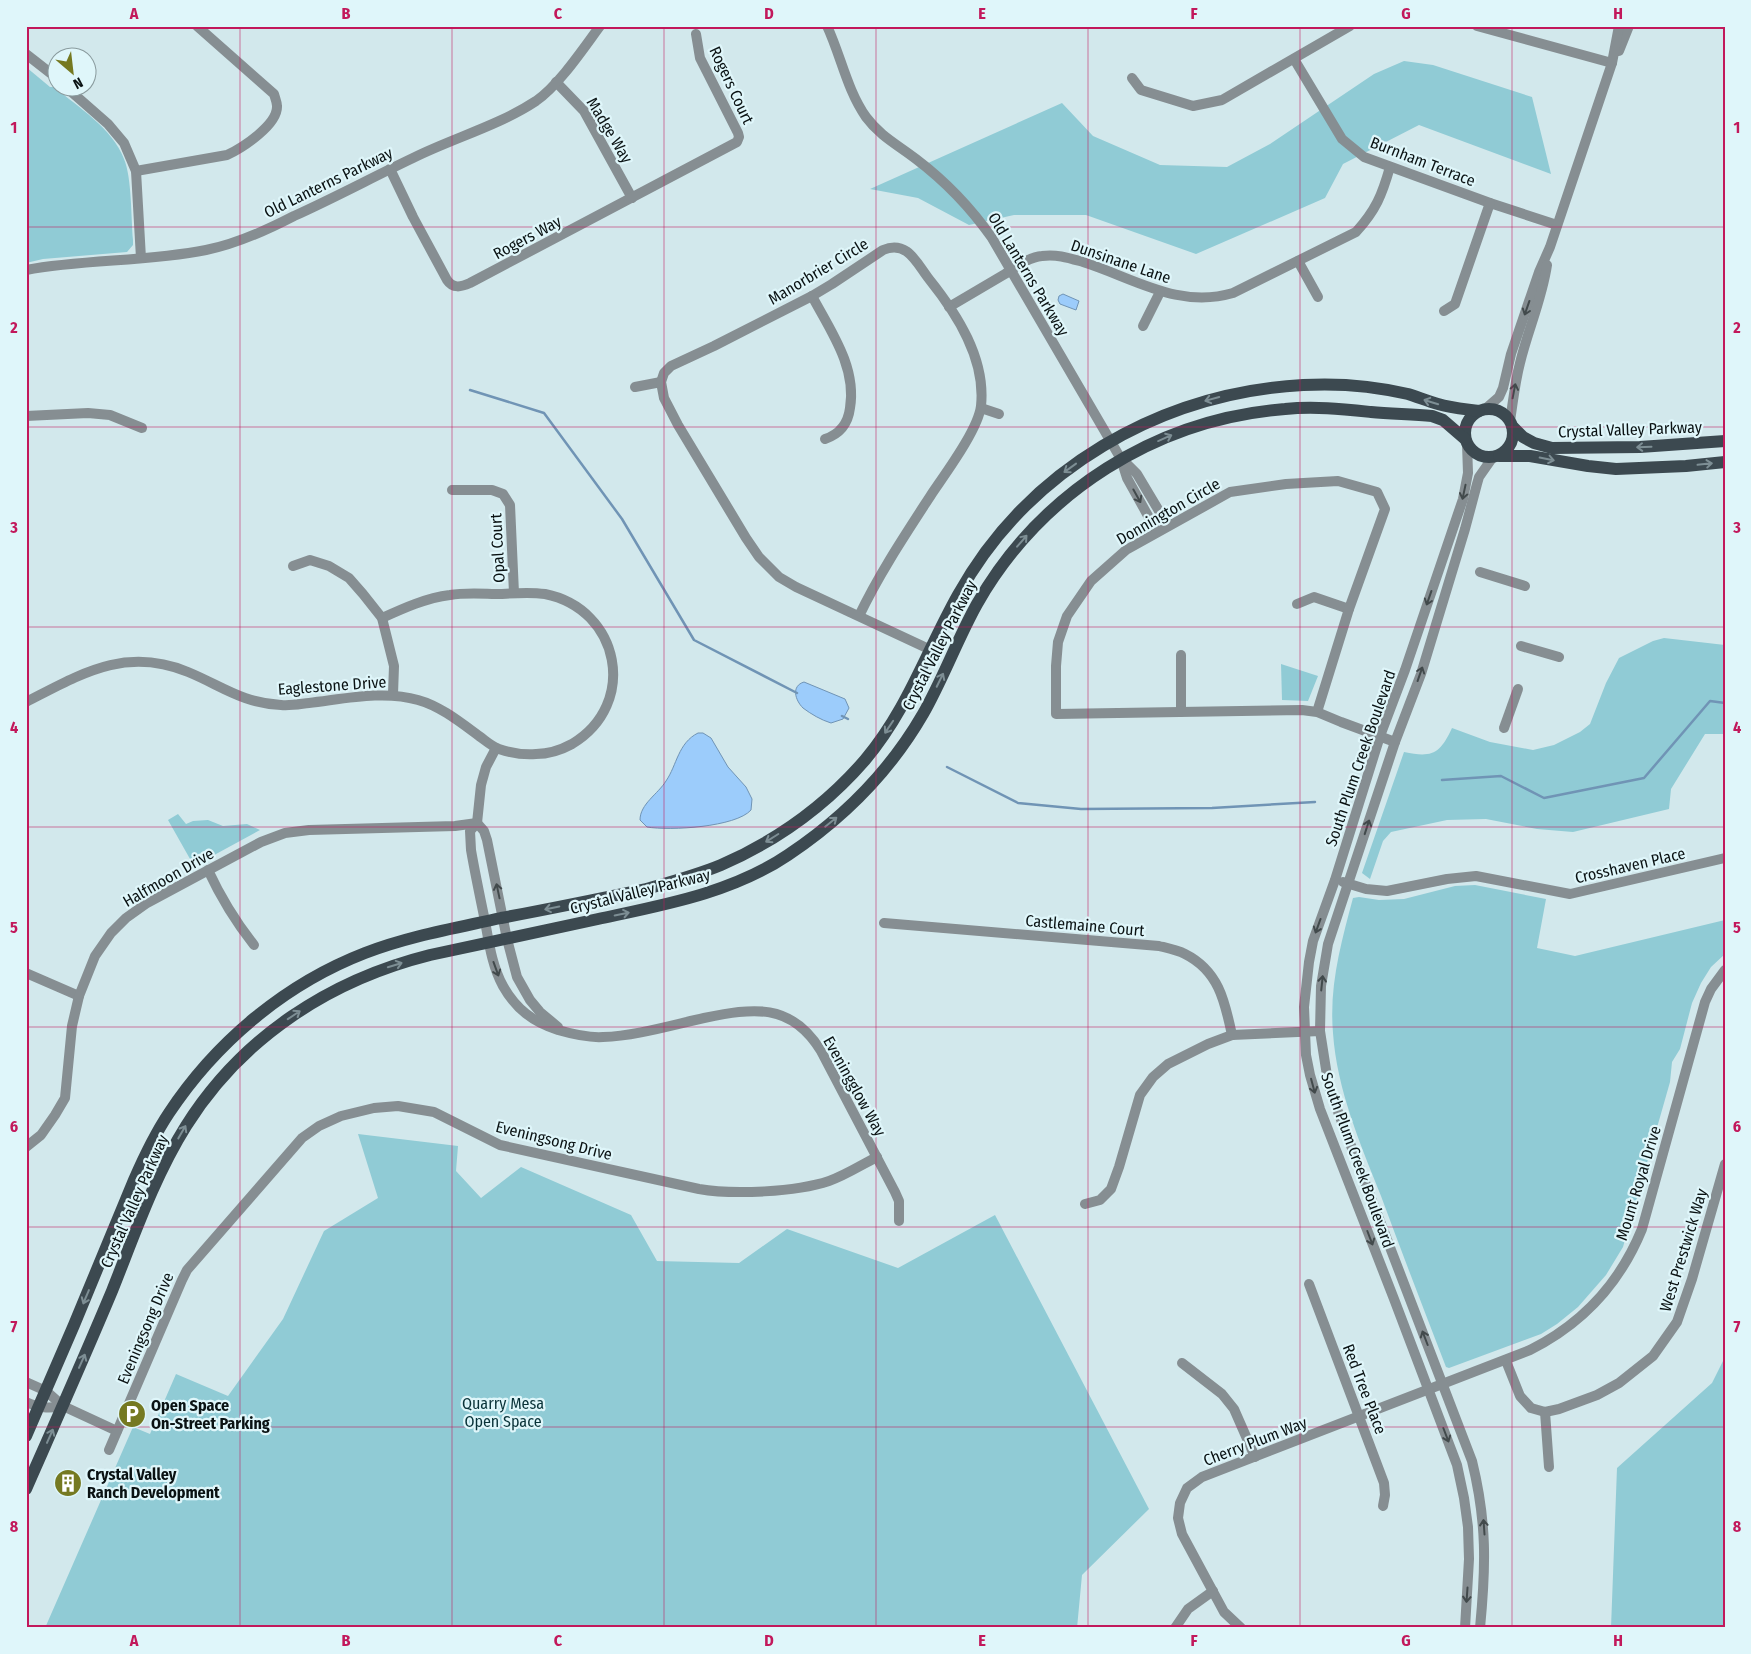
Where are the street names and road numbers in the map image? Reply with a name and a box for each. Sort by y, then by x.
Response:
street label: Rogers Court [705,43,758,128]
street label: Madge Way [583,94,637,167]
street label: Burnham Terrace [1368,133,1478,190]
street label: Old Lanterns Parkway [261,143,396,222]
street label: Old Lanterns Parkway [984,209,1073,340]
street label: Rogers Way [490,211,565,263]
street label: Manorbrier Circle [765,234,872,309]
street label: Dunsinane Lane [1068,235,1173,287]
street label: Crystal Valley Parkway [1558,417,1703,442]
street label: Donnington Circle [1113,474,1223,549]
street label: Opal Court [486,512,509,583]
street label: Crystal Valley Parkway [898,576,981,714]
street label: South Plum Creek Boulevard [1321,668,1400,849]
street label: Eaglestone Drive [277,672,387,699]
street label: Halfmoon Drive [119,844,217,911]
street label: Crosshaven Place [1573,844,1687,887]
street label: Crystal Valley Parkway [568,865,713,918]
street label: Castlemaine Court [1025,911,1146,940]
street label: Eveningglow Way [819,1033,890,1140]
street label: South Plum Creek Boulevard [1317,1070,1398,1250]
street label: Eveningsong Drive [494,1117,614,1164]
street label: Mount Royal Drive [1612,1123,1665,1243]
street label: Crystal Valley Parkway [97,1131,173,1271]
street label: West Prestwick Way [1656,1186,1711,1314]
street label: Eveningsong Drive [113,1269,178,1387]
street label: Red Tree Place [1339,1341,1390,1437]
street label: Cherry Plum Way [1201,1413,1310,1470]

